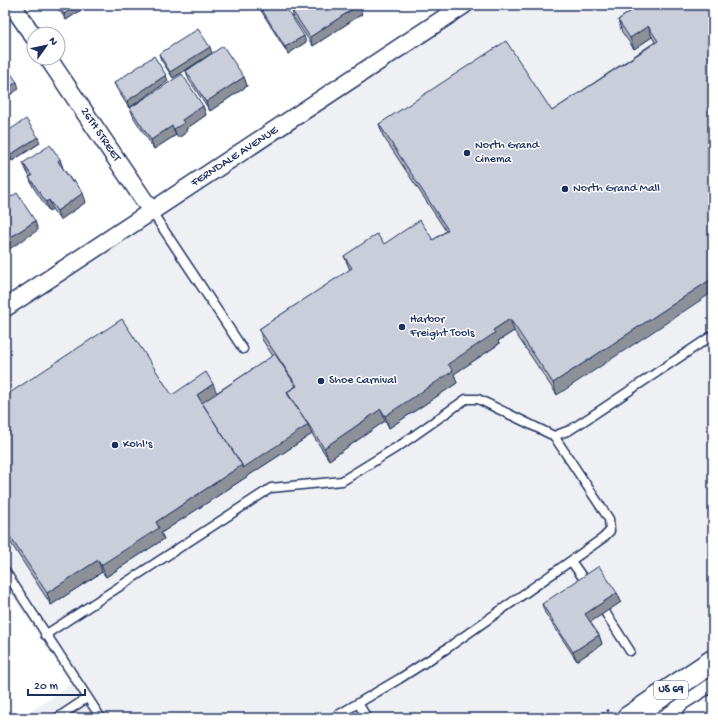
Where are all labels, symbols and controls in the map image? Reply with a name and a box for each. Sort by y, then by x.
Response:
north arrow [26,26,66,66]
text: N [46,35,60,48]
street label: 26TH STREET [77,105,124,166]
street label: FERNDALE AVENUE [188,123,282,191]
place label: North Grand Cinema [475,139,540,167]
marker: North Grand Cinema [462,148,472,158]
place label: North Grand Mall [573,182,660,196]
marker: North Grand Mall [560,184,570,194]
place label: Harbor Freight Tools [409,313,475,341]
marker: Harbor Freight Tools [397,322,407,332]
place label: Shoe Carnival [329,374,397,388]
marker: Shoe Carnival [316,376,326,386]
place label: Kohl's [123,438,153,452]
marker: Kohl's [110,440,120,450]
scale bar [28,671,85,697]
text: 20 m [34,680,59,694]
road number: US 69 [654,681,688,699]

